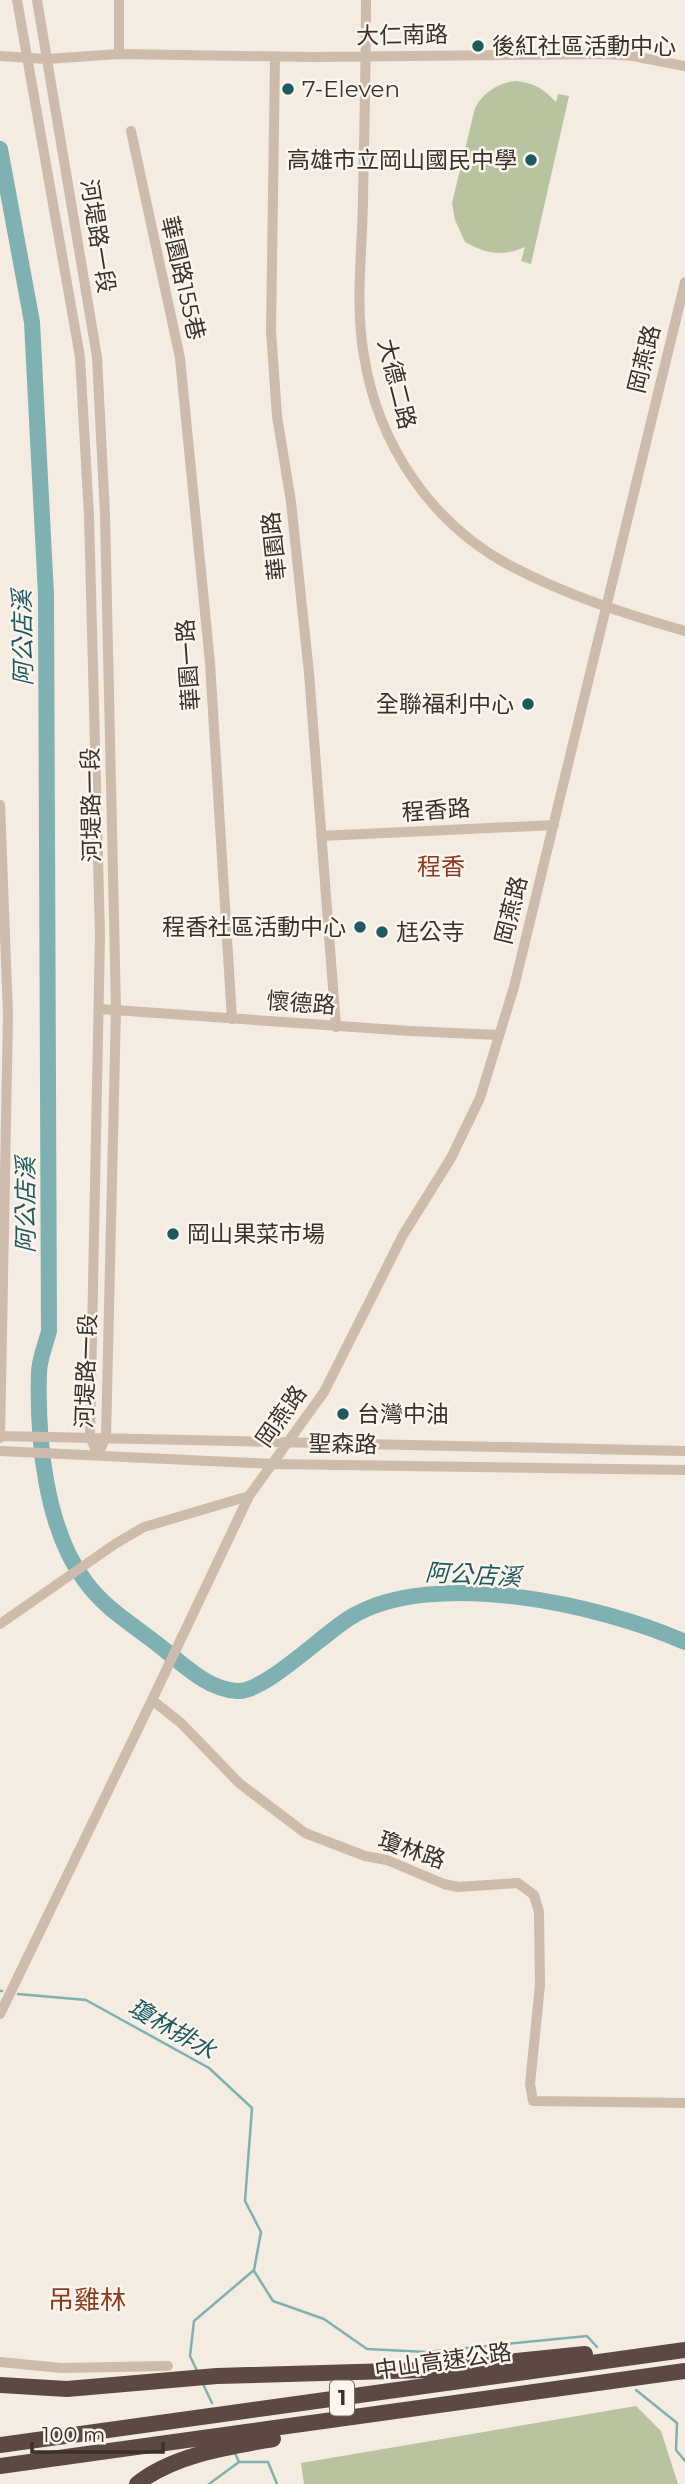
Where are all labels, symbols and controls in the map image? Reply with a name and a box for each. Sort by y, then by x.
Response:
street label: 大仁南路 [356,20,448,50]
place label: 後紅社區活動中心 [492,32,676,60]
marker: 後紅社區活動中心 [470,38,486,54]
place label: 7-Eleven [302,75,400,103]
marker: 7-Eleven [280,81,296,97]
place label: 高雄市立岡山國民中學 [287,146,517,174]
marker: 高雄市立岡山國民中學 [523,152,539,168]
street label: 河堤路一段 [75,177,121,295]
street label: 華園路155巷 [155,213,211,343]
street label: 岡燕路 [622,322,666,396]
street label: 大德二路 [372,336,422,432]
street label: 華園路 [256,510,292,582]
water label: 阿公店溪 [7,587,38,686]
street label: 華園一路 [171,618,205,712]
place label: 全聯福利中心 [376,690,514,718]
marker: 全聯福利中心 [520,696,536,712]
street label: 河堤路一段 [76,747,106,863]
street label: 程香路 [401,794,471,826]
district label: 程香 [417,852,465,881]
street label: 岡燕路 [489,873,533,947]
place label: 程香社區活動中心 [162,913,346,941]
place label: 尪公寺 [396,918,465,946]
marker: 程香社區活動中心 [352,919,368,935]
marker: 尪公寺 [374,924,390,940]
street label: 懷德路 [266,987,336,1019]
water label: 阿公店溪 [11,1154,40,1253]
place label: 岡山果菜市場 [187,1220,325,1248]
marker: 岡山果菜市場 [165,1226,181,1242]
street label: 河堤路一段 [70,1313,102,1429]
street label: 岡燕路 [250,1380,312,1452]
place label: 台灣中油 [357,1400,449,1428]
marker: 台灣中油 [335,1406,351,1422]
street label: 聖森路 [308,1429,378,1459]
water label: 阿公店溪 [424,1558,525,1592]
street label: 瓊林路 [375,1826,449,1874]
water label: 瓊林排水 [123,1992,222,2066]
district label: 吊雞林 [48,2284,126,2316]
street label: 中山高速公路 [373,2338,513,2384]
road number: 1 [330,2380,354,2416]
scale bar [32,2410,163,2454]
text: 100 m [42,2422,105,2447]

